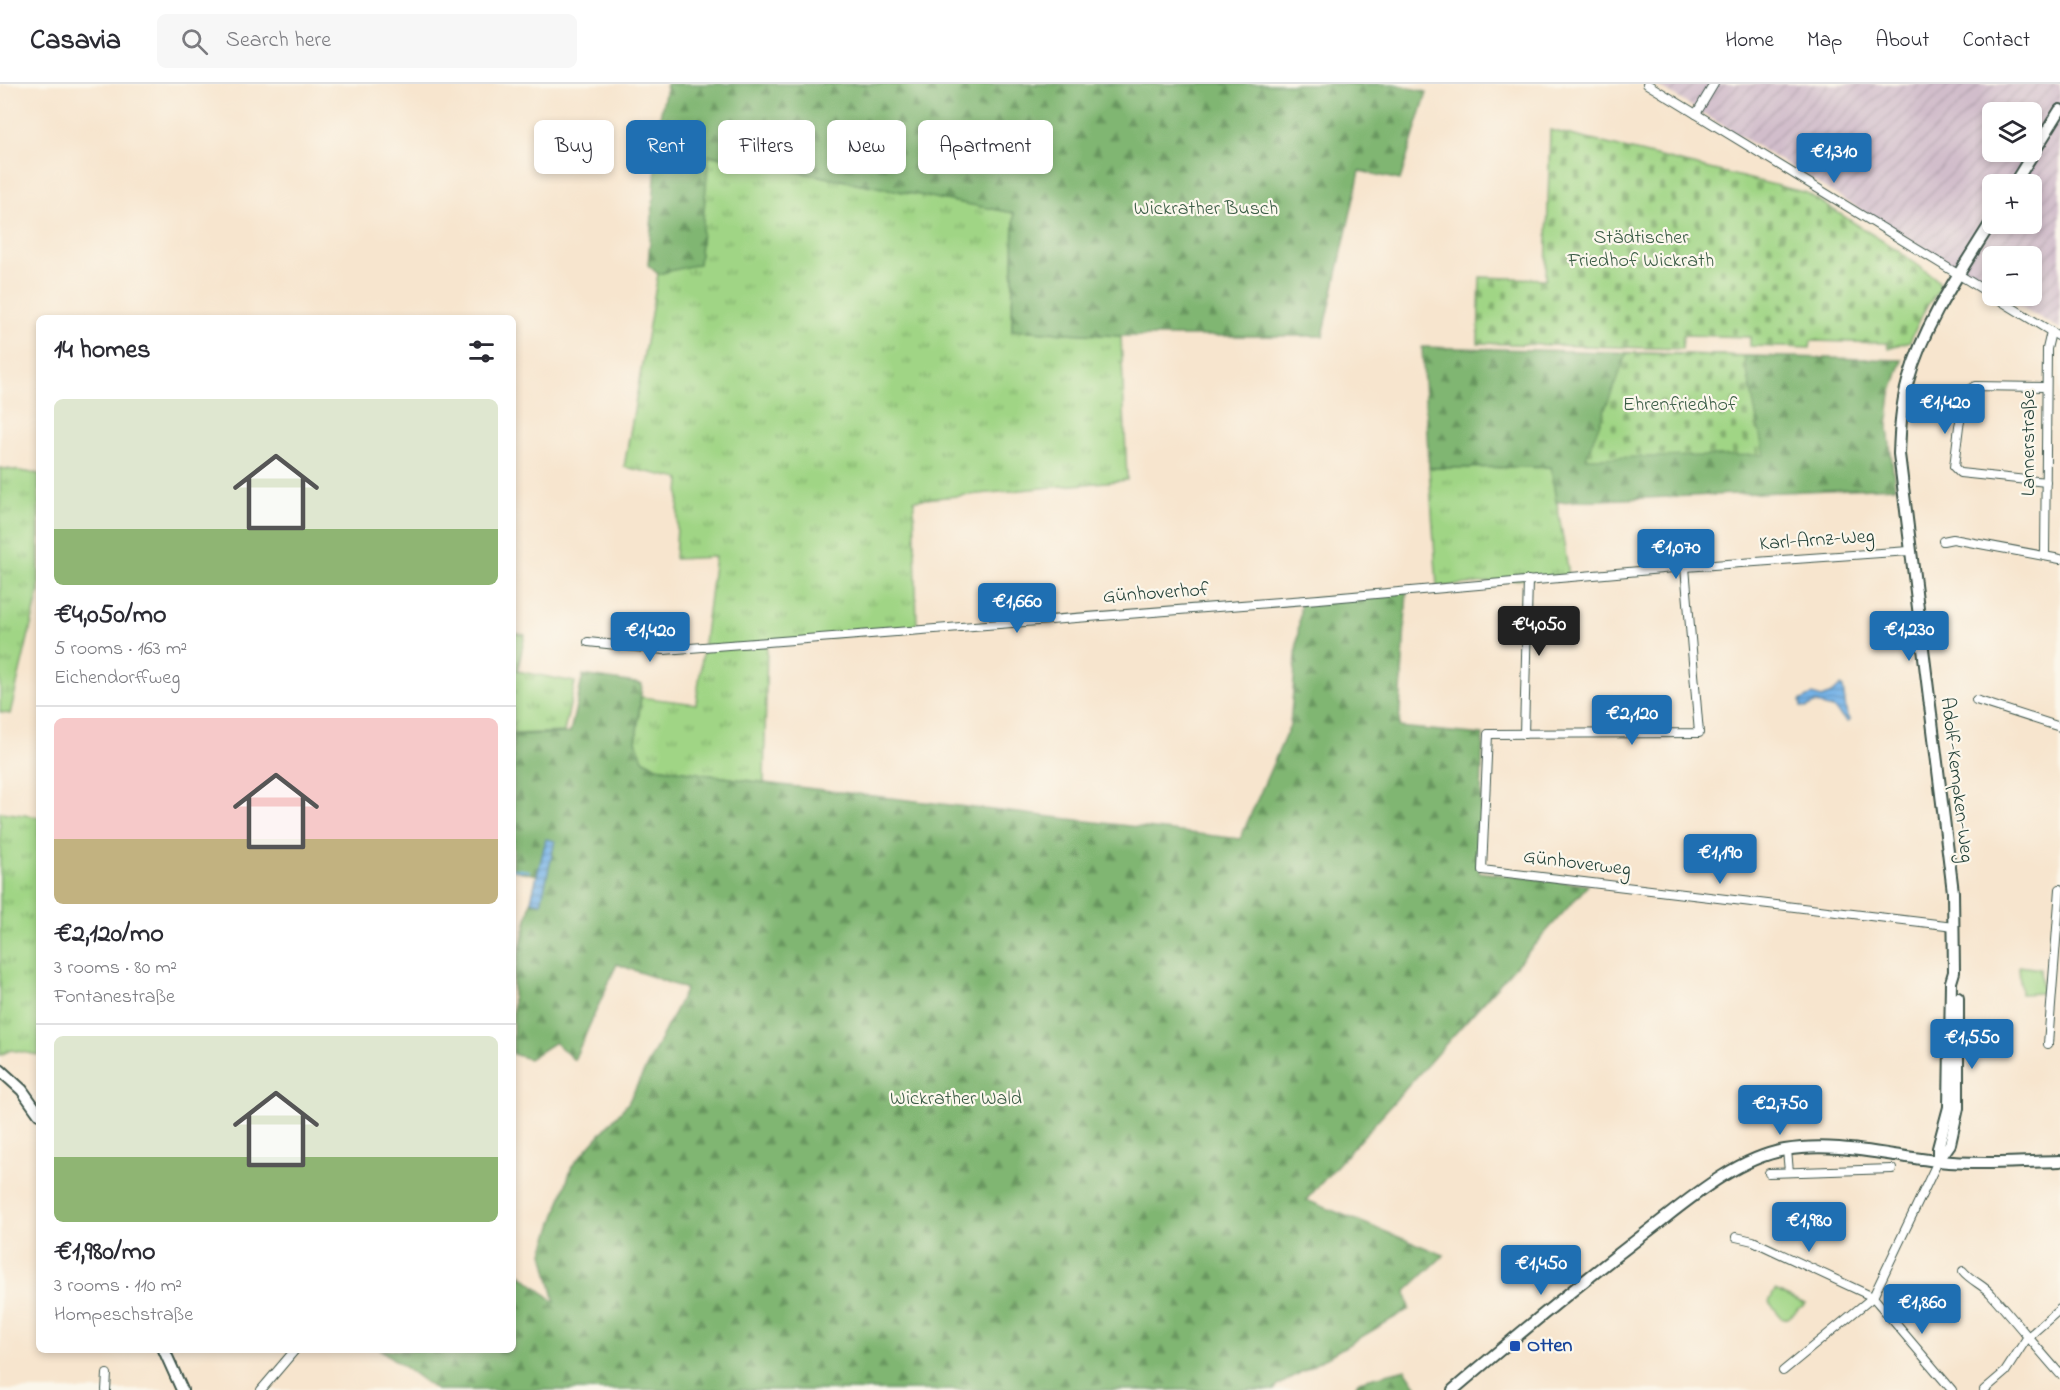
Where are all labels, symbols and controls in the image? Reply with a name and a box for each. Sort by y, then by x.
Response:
search box [157,14,577,68]
text: Casavia [30,21,121,62]
icon: search [178,25,211,58]
text: Search here [226,25,331,57]
text: Home [1725,26,1774,56]
text: Map [1807,26,1842,56]
text: About [1875,26,1929,56]
text: Contact [1962,26,2030,56]
map controls [1982,102,2042,306]
button: layers [1982,102,2042,162]
chip: Buy [534,120,614,174]
chip: Rent [626,120,706,174]
chip: Filters [718,120,815,174]
chip: New [827,120,906,174]
chip: Apartment [918,120,1053,174]
pin: €1,310 [1785,133,1883,184]
text: €1,310 [1811,138,1858,167]
button: + [1982,174,2042,234]
park label: Wickrather Busch [1134,195,1278,224]
park label: Städtischer Friedhof Wickrath [1567,224,1714,276]
button: − [1982,246,2042,306]
text: 14 homes [54,332,150,370]
icon: filters [465,335,498,368]
pin: €1,420 [1896,384,1994,435]
text: €1,420 [1920,389,1970,418]
street label: Lannerstraße [2015,390,2044,496]
park label: Ehrenfriedhof [1623,391,1738,420]
icon: home [222,438,330,546]
street label: Karl-Arnz-Weg [1758,523,1876,560]
pin: €1,070 [1627,529,1725,580]
text: €1,070 [1651,534,1701,563]
street label: Günhoverhof [1102,576,1211,612]
pin: €1,660 [968,583,1066,634]
text: €1,660 [992,588,1042,617]
text: €4,050/mo [54,597,166,635]
pin: €4,050 [1490,606,1588,657]
text: €4,050 [1512,611,1566,640]
pin: €1,230 [1860,611,1958,662]
pin: €1,420 [601,612,699,663]
text: €1,230 [1884,616,1934,645]
text: €1,420 [625,617,675,646]
text: 5 rooms · 163 m² [54,635,187,664]
text: Eichendorffweg [54,664,180,693]
pin: €2,120 [1583,695,1681,746]
street label: Adolf-Kempken-Weg [1930,696,1981,865]
text: €2,120 [1606,700,1658,729]
icon: home [222,757,330,865]
pin: €1,190 [1671,834,1769,885]
text: €1,190 [1698,839,1742,868]
street label: Günhoverweg [1521,843,1632,886]
text: €2,120/mo [54,916,164,954]
text: 3 rooms · 80 m² [54,954,177,983]
text: Fontanestraße [54,983,175,1012]
pin: €1,550 [1923,1019,2021,1070]
text: €1,550 [1944,1024,2000,1053]
icon: home [222,1075,330,1183]
park label: Wickrather Wald [890,1085,1022,1114]
pin: €2,750 [1731,1085,1829,1136]
text: €2,750 [1752,1090,1808,1119]
pin: €1,980 [1760,1202,1858,1253]
text: €1,980 [1786,1207,1832,1236]
text: €1,980/mo [54,1234,155,1272]
pin: €1,450 [1492,1245,1590,1296]
text: €1,450 [1515,1250,1567,1279]
text: 3 rooms · 110 m² [54,1272,182,1301]
pin: €1,860 [1873,1284,1971,1335]
text: €1,860 [1898,1289,1946,1318]
text: Hompeschstraße [54,1301,193,1330]
place label: Otten [1527,1332,1573,1361]
marker: Otten [1508,1339,1522,1353]

